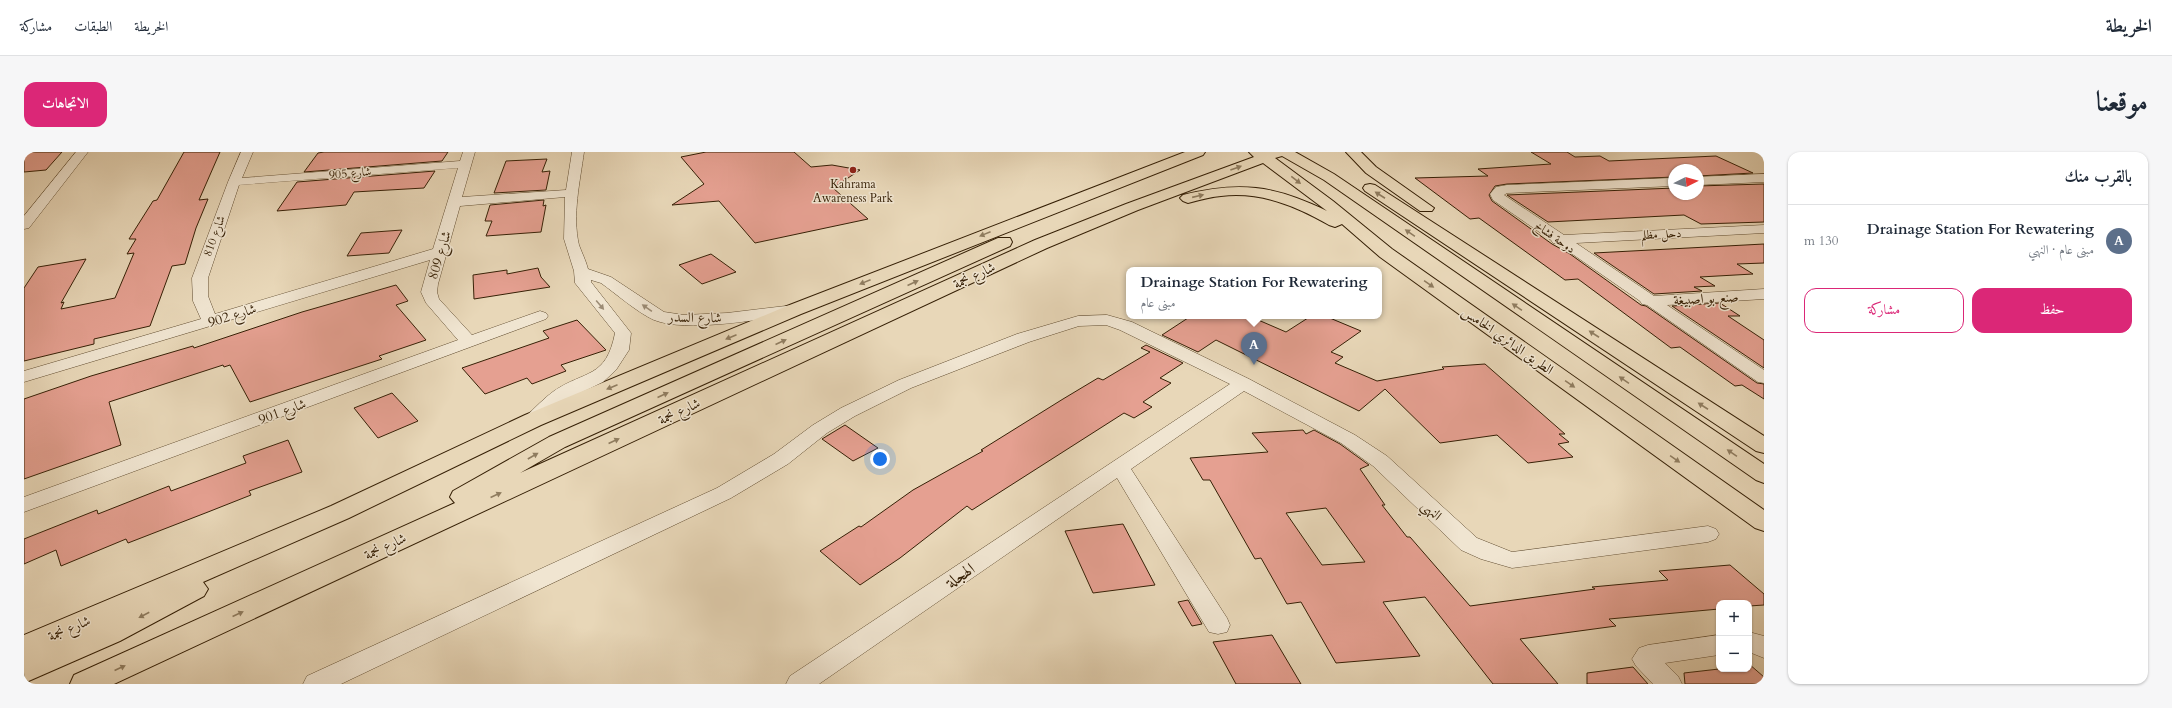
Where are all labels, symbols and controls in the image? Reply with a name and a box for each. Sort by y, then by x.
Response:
text: الخريطة [2106,13,2152,39]
text: مشاركة [20,17,52,36]
text: الطبقات [74,17,112,36]
text: الخريطة [134,17,168,36]
button: الاتجاهات [24,82,107,127]
text: موقعنا [2096,83,2148,121]
street label: شارع 905 [328,163,372,186]
north arrow [1668,164,1704,200]
marker: Kahrama Awareness Park [848,165,858,175]
one-way arrow [1231,165,1243,171]
text: بالقرب منك [2065,165,2132,188]
one-way arrow [1291,175,1302,184]
place label: Kahrama Awareness Park [813,176,893,206]
one-way arrow [1374,191,1386,198]
one-way arrow [1192,192,1204,198]
street label: شارع 810 [199,213,232,260]
street label: دوحة فشاخ [1530,217,1579,259]
text: Drainage Station For Rewatering [1867,219,2094,239]
street label: دحل مظلم [1640,225,1682,247]
street label: شارع 809 [423,229,458,282]
one-way arrow [1405,229,1415,237]
one-way arrow [979,232,991,238]
text: 130 m [1804,232,1838,250]
text: A [2114,232,2124,250]
text: مبنى عام · النهي [2028,241,2094,259]
street label: شارع نجمة [950,257,999,295]
popup [1126,267,1382,319]
text: Drainage Station For Rewatering [1140,272,1368,292]
one-way arrow [859,279,870,285]
one-way arrow [907,280,918,286]
one-way arrow [1424,280,1435,288]
street label: صنع بو اصبيغة [1673,287,1739,314]
button: مشاركة [1804,288,1964,333]
button: حفظ [1972,288,2132,333]
text: مبنى عام [1140,294,1176,312]
street label: شارع 902 [206,299,259,334]
one-way arrow [595,300,604,311]
street label: الطريق الدائري الخامس [1457,302,1557,381]
one-way arrow [1512,303,1522,311]
one-way arrow [641,304,652,312]
street label: شارع السدر [666,307,722,329]
one-way arrow [1589,330,1600,338]
pin: A [1241,332,1267,365]
one-way arrow [725,334,737,340]
one-way arrow [776,338,788,344]
one-way arrow [1619,376,1630,384]
one-way arrow [1564,380,1575,388]
one-way arrow [606,384,617,390]
one-way arrow [657,392,668,398]
street label: شارع نجمة [655,393,704,431]
street label: شارع 901 [256,394,309,431]
one-way arrow [1698,402,1708,410]
one-way arrow [609,438,620,444]
your location [870,449,890,469]
one-way arrow [1727,449,1737,457]
one-way arrow [527,453,539,460]
one-way arrow [1670,455,1681,463]
one-way arrow [491,492,502,498]
street label: النهي [1415,496,1446,527]
street label: شارع نجمة [361,528,410,566]
street label: الهجلة [940,557,980,594]
map controls [1716,600,1752,672]
button: + [1716,600,1752,636]
one-way arrow [232,610,244,617]
street label: شارع نجمة [45,611,94,648]
one-way arrow [139,611,150,618]
button: − [1716,636,1752,672]
one-way arrow [114,665,126,671]

